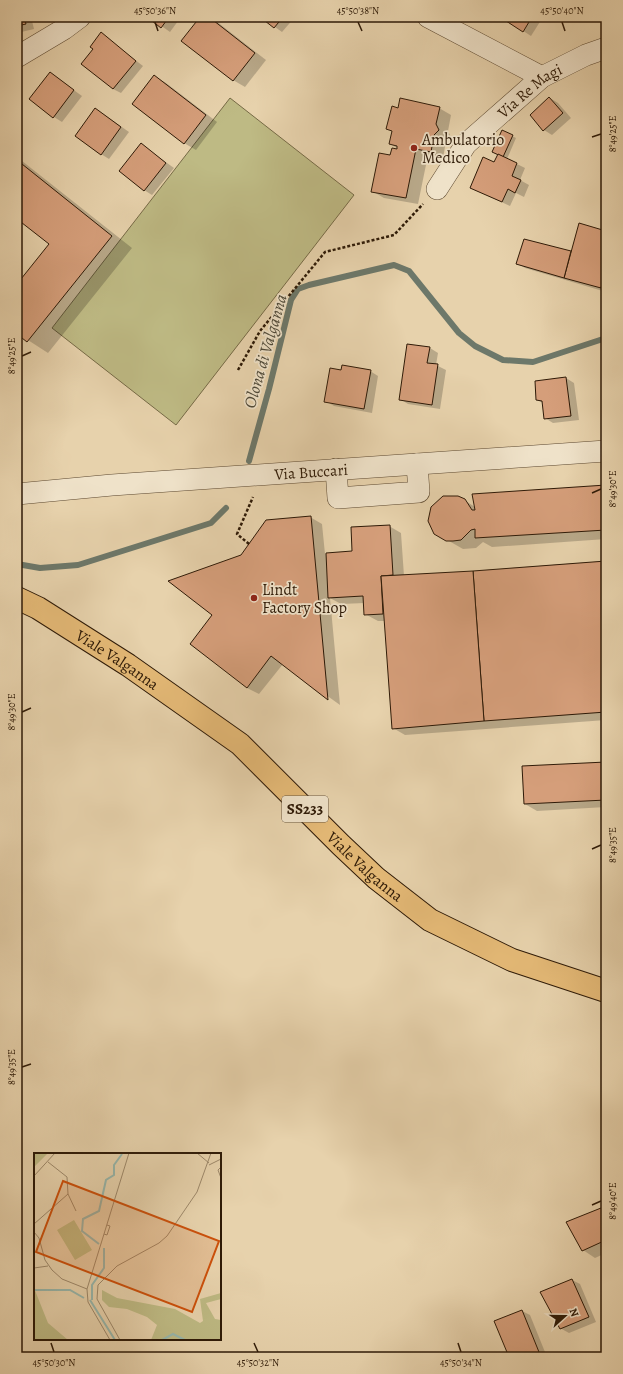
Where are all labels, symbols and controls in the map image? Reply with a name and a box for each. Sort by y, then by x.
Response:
text: 45°50'36"N [134,4,176,17]
text: 45°50'38"N [337,4,379,17]
text: 45°50'40"N [540,4,584,17]
street label: Via Re Magi [492,59,566,124]
text: 8°49'25"E [606,116,619,152]
place label: Ambulatorio Medico [421,129,504,169]
marker: Ambulatorio Medico [409,143,419,153]
water label: Olona di Valganna [238,291,293,411]
text: 8°49'25"E [5,338,18,374]
street label: Via Buccari [273,459,349,486]
text: 8°49'30"E [606,470,619,508]
place label: Lindt Factory Shop [262,579,347,619]
marker: Lindt Factory Shop [249,593,259,603]
street label: Viale Valganna [70,624,164,696]
text: 8°49'30"E [5,693,18,731]
road number: SS233 [282,796,328,822]
street label: Viale Valganna [321,826,408,907]
text: 8°49'35"E [606,827,619,863]
text: 8°49'35"E [5,1049,18,1085]
inset map [34,1153,221,1340]
text: 8°49'40"E [606,1182,619,1220]
north arrow [545,1296,585,1336]
text: N [565,1306,582,1319]
text: 45°50'30"N [33,1356,75,1369]
text: 45°50'32"N [237,1356,279,1369]
text: 45°50'34"N [440,1356,482,1369]

